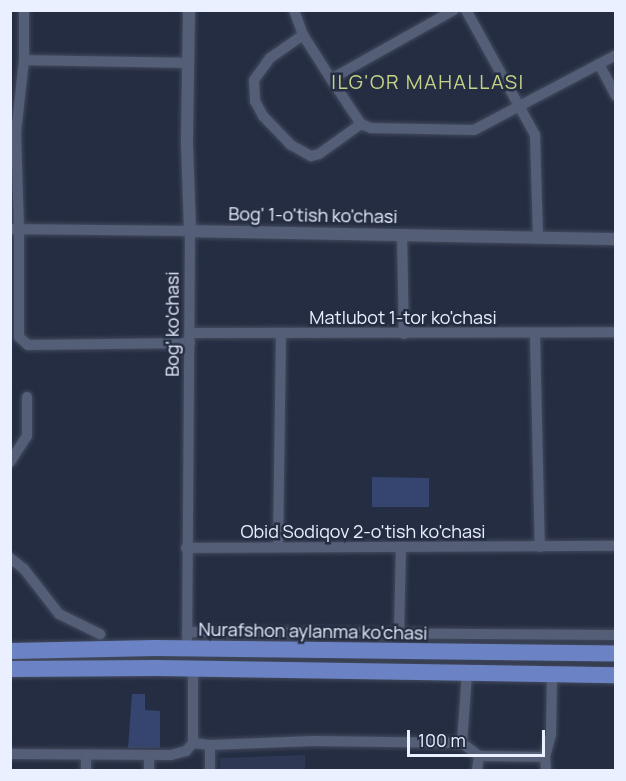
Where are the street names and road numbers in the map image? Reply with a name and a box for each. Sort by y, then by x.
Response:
street label: Bog' 1-o'tish ko'chasi [228,203,398,227]
street label: Bog' ko'chasi [161,271,183,377]
street label: Matlubot 1-tor ko'chasi [309,306,497,328]
street label: Obid Sodiqov 2-o'tish ko'chasi [240,520,486,542]
street label: Nurafshon aylanma ko'chasi [198,618,428,644]

